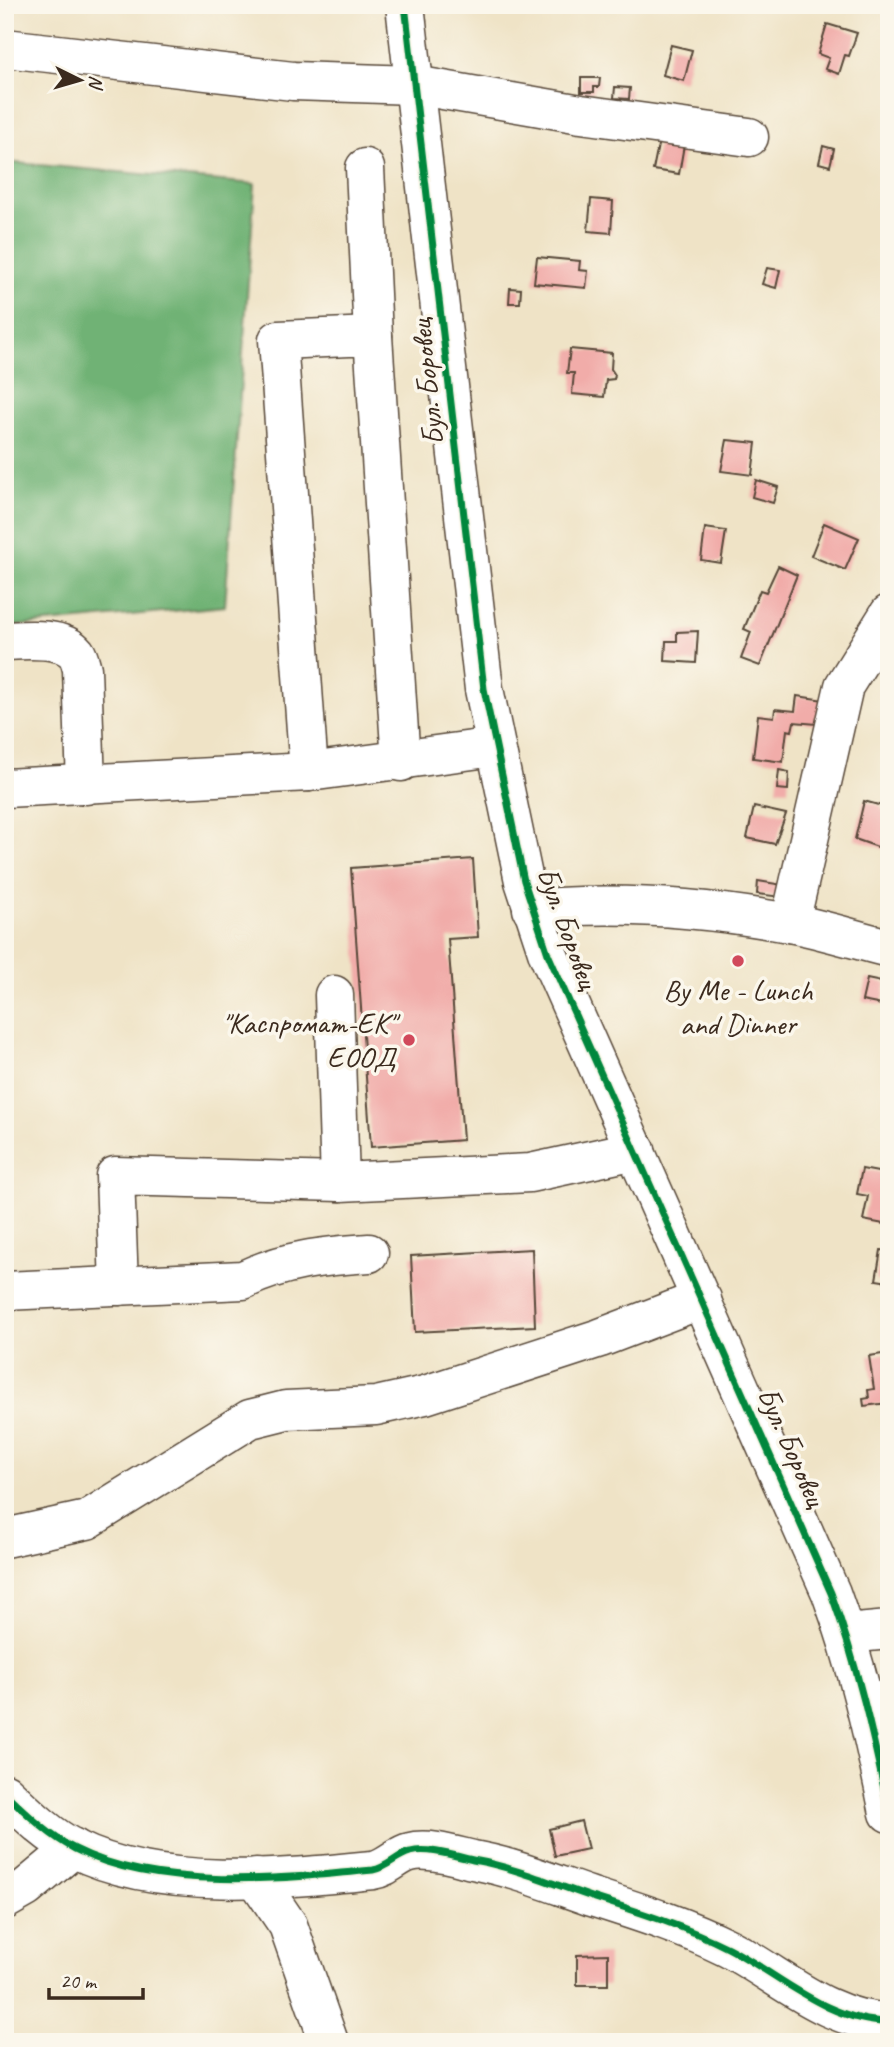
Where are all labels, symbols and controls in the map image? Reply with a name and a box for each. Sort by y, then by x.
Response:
north arrow [46,46,116,116]
text: N [83,74,108,92]
street label: Бул. Боровец [401,315,453,447]
street label: Бул. Боровец [528,862,608,996]
marker: By Me - Lunch and Dinner [730,953,746,969]
place label: By Me - Lunch and Dinner [663,971,813,1043]
place label: "Каспромат-ЕК" ЕООД [221,1004,401,1076]
marker: "Каспромат-ЕК" ЕООД [401,1032,417,1048]
street label: Бул. Боровец [749,1381,836,1515]
scale bar [49,1956,144,2000]
text: 20 m [60,1968,98,1994]

